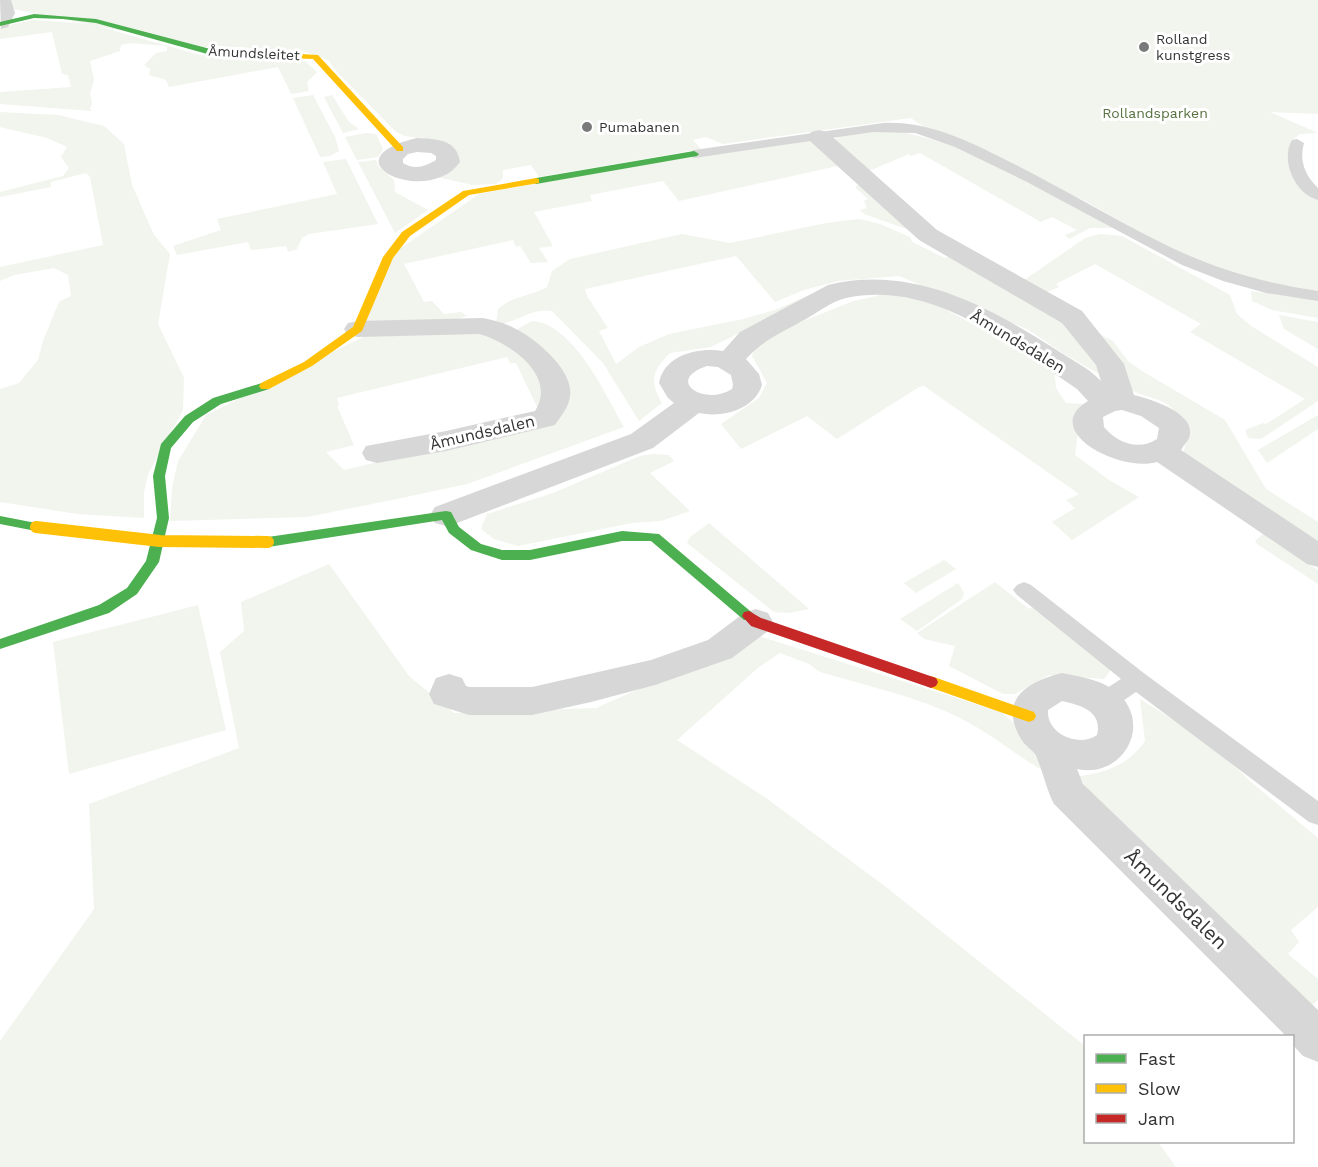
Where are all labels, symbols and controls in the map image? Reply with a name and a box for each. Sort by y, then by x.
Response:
place label: Rolland kunstgress [1156,31,1230,63]
marker: Rolland kunstgress [1137,40,1151,54]
street label: Åmundsleitet [208,43,300,63]
park label: Rollandsparken [1102,105,1208,121]
place label: Pumabanen [599,119,680,135]
marker: Pumabanen [580,120,594,134]
street label: Åmundsdalen [967,306,1069,377]
street label: Åmundsdalen [428,411,536,454]
street label: Åmundsdalen [1119,844,1233,954]
legend [1084,1035,1294,1143]
text: Fast [1138,1048,1176,1069]
text: Slow [1138,1078,1181,1099]
text: Jam [1138,1108,1175,1129]

